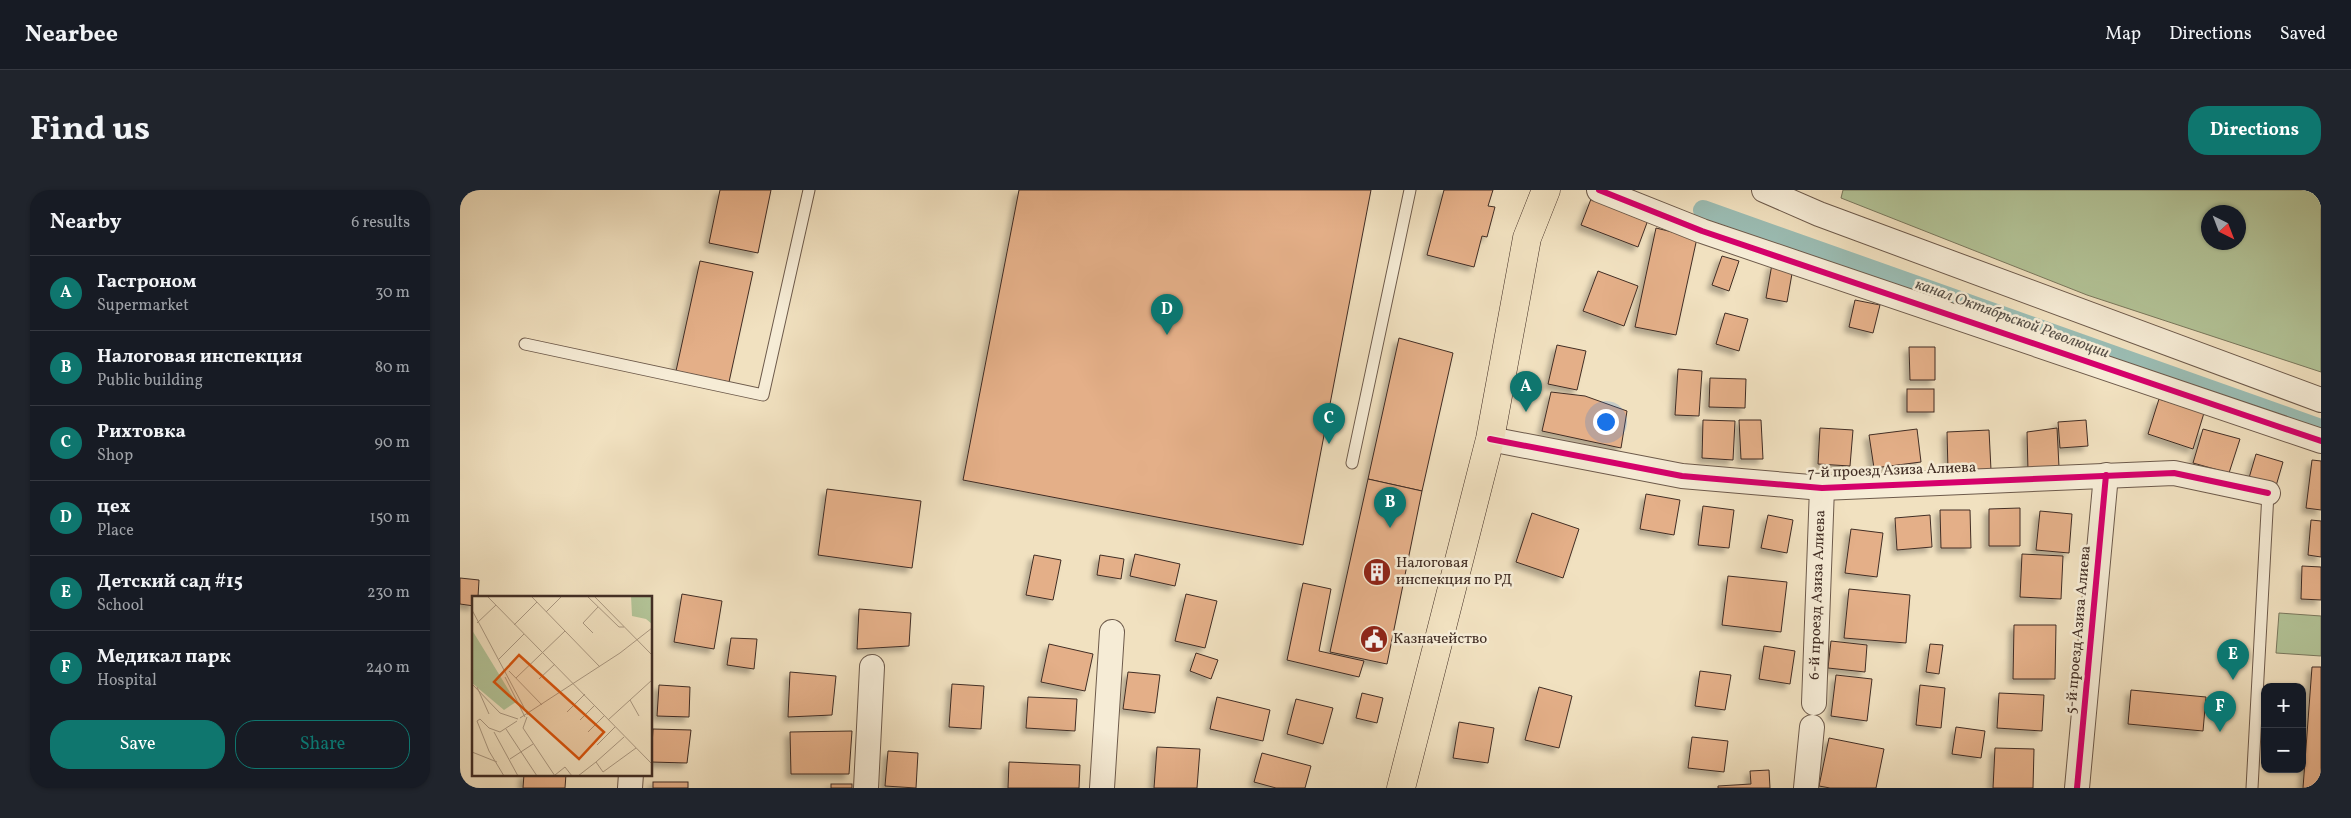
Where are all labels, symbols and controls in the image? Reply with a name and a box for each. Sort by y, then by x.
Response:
text: Nearbee [25,18,118,52]
text: Map [2105,22,2141,47]
text: Directions [2169,22,2252,47]
text: Saved [2280,22,2326,47]
text: Find us [30,106,150,154]
button: Directions [2188,106,2321,155]
north arrow [2201,205,2246,250]
text: Nearby [50,208,121,237]
text: 6 results [351,212,410,234]
text: Гастроном [97,269,197,295]
water label: канал Октябрьской Революции [1912,274,2112,364]
text: A [60,282,72,304]
text: 30 m [375,282,410,304]
pin: D [1151,294,1183,335]
text: Supermarket [97,295,189,317]
text: Налоговая инспекция [97,344,302,370]
text: B [61,357,71,379]
text: 80 m [375,357,410,379]
text: Public building [97,370,203,392]
pin: A [1510,371,1542,412]
pin: C [1313,403,1345,444]
your location [1593,409,1619,435]
text: Рихтовка [97,419,186,445]
text: C [61,432,71,454]
text: 90 m [374,432,410,454]
text: Shop [97,445,133,467]
street label: 7-й проезд Азиза Алиева [1807,458,1977,484]
pin: B [1374,487,1406,528]
text: цех [97,494,130,520]
text: D [60,507,72,529]
text: 150 m [369,507,410,529]
street label: 6-й проезд Азиза Алиева [1805,510,1831,680]
text: Place [97,520,134,542]
street label: 5-й проезд Азиза Алиева [2061,545,2097,715]
place label: Налоговая инспекция по РД [1396,553,1513,591]
building icon: Налоговая инспекция по РД [1362,557,1392,587]
text: Детский сад #15 [97,569,243,595]
text: E [61,582,71,604]
text: 230 m [367,582,410,604]
text: School [97,595,144,617]
inset map [472,596,652,776]
public building icon: Казначейство [1359,624,1389,654]
place label: Казначейство [1393,629,1487,650]
pin: E [2217,639,2249,680]
text: Медикал парк [97,644,231,670]
text: F [61,657,71,679]
text: 240 m [366,657,410,679]
text: Hospital [97,670,157,692]
map controls [2261,683,2306,773]
button: + [2261,683,2306,728]
pin: F [2204,691,2236,732]
button: Save [50,720,225,769]
button: Share [235,720,410,769]
button: − [2261,728,2306,773]

